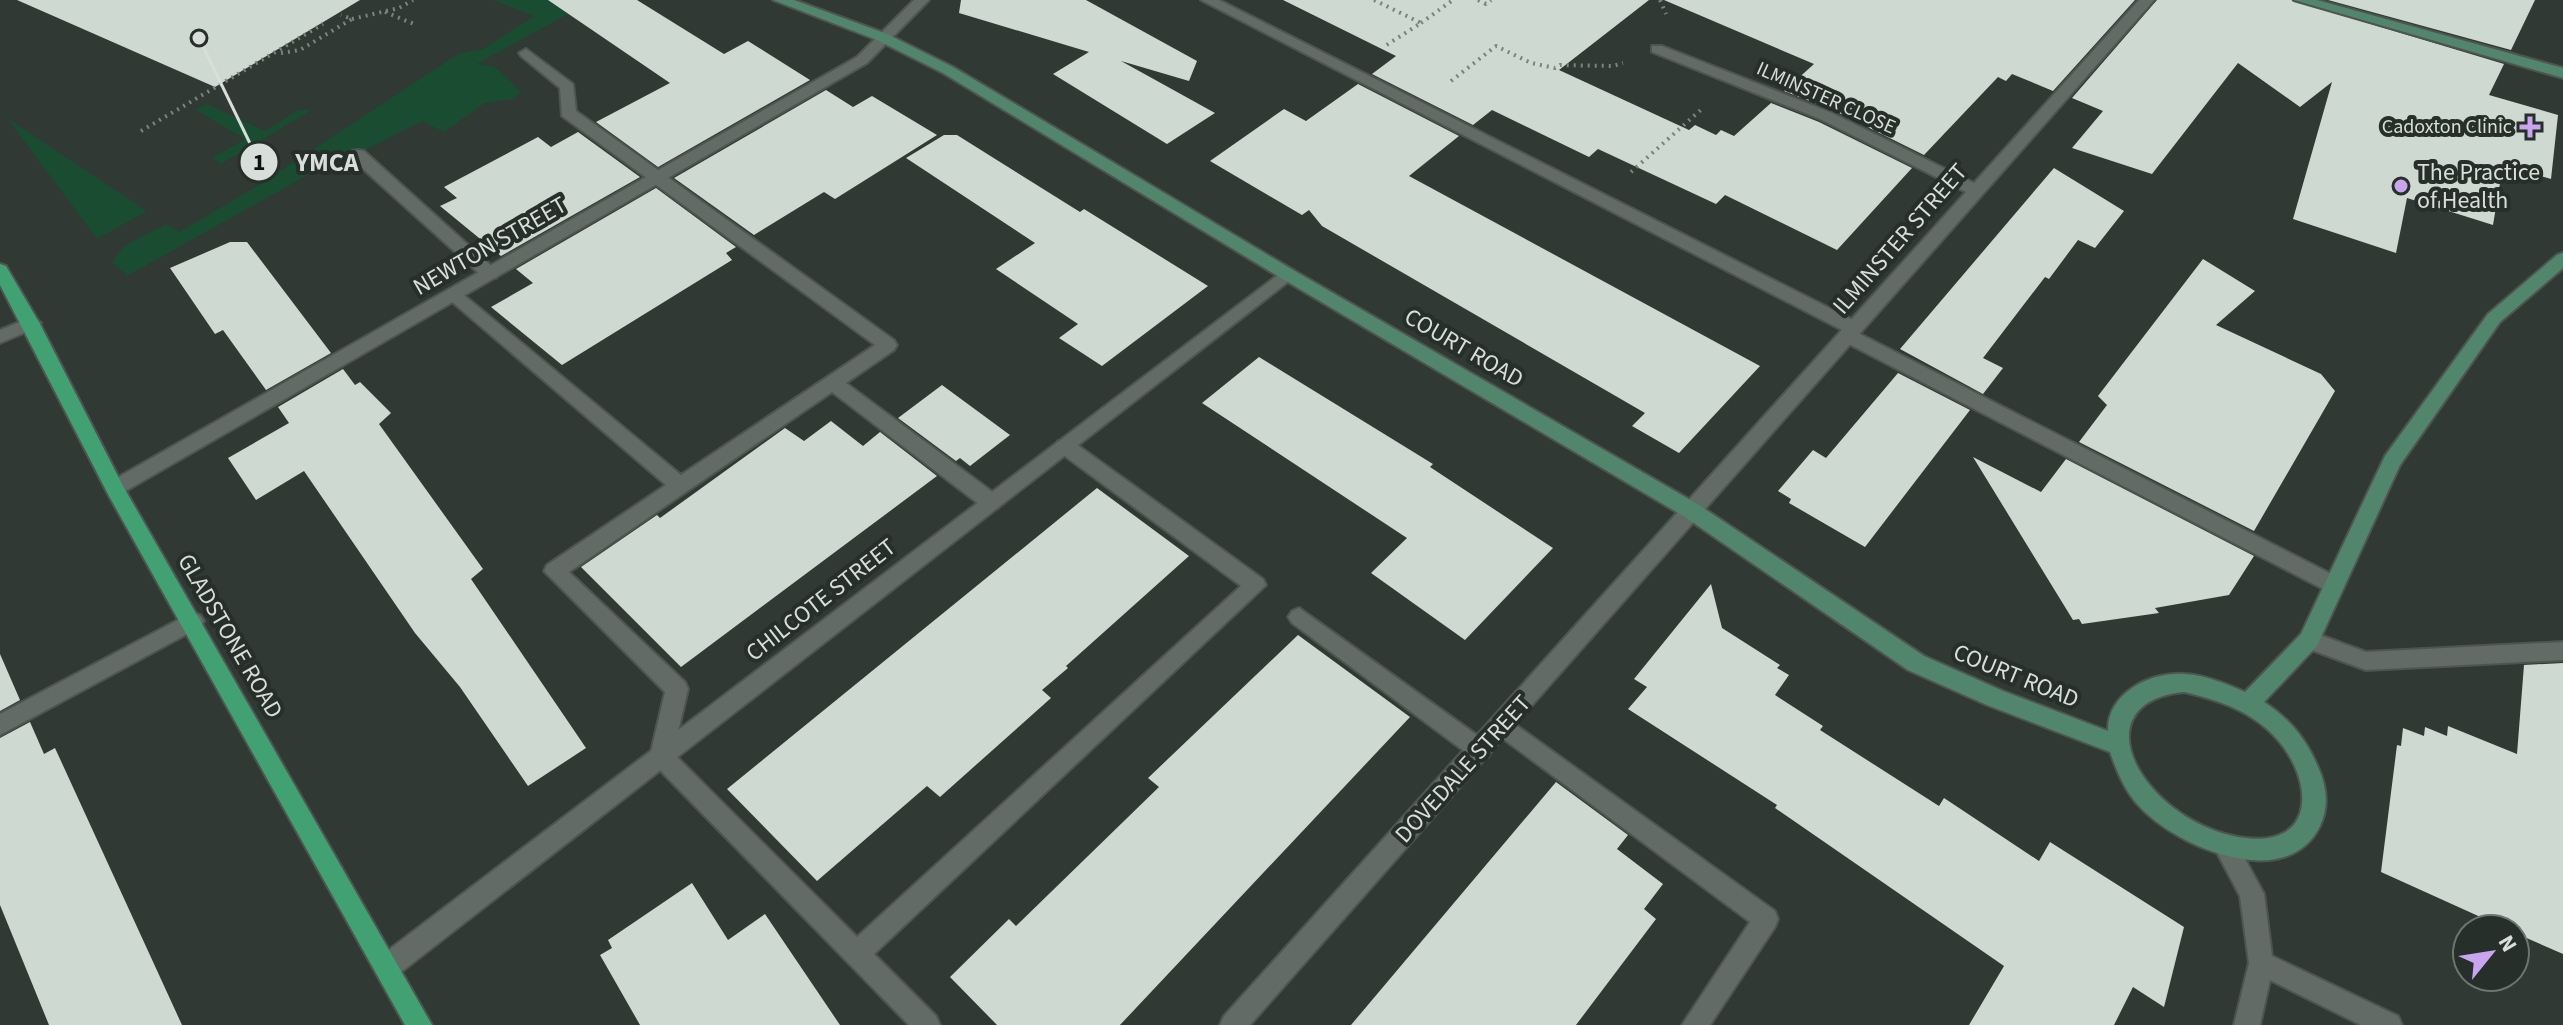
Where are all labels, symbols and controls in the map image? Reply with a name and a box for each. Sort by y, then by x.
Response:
street label: ILMINSTER CLOSE [1752,55,1900,141]
place label: Cadoxton Clinic [2382,113,2512,141]
marker: Cadoxton Clinic [2519,116,2541,138]
callout: YMCA [239,137,375,187]
text: YMCA [294,144,360,181]
text: 1 [253,145,265,180]
place label: The Practice of Health [2417,155,2540,218]
street label: ILMINSTER STREET [1824,156,1976,322]
marker: The Practice of Health [2392,177,2410,195]
street label: NEWTON STREET [407,188,574,304]
street label: COURT ROAD [1398,300,1530,396]
street label: CHILCOTE STREET [738,530,904,670]
street label: GLADSTONE ROAD [169,547,291,725]
street label: COURT ROAD [1948,635,2084,717]
street label: DOVEDALE STREET [1387,687,1539,851]
north arrow [2451,913,2531,993]
text: N [2490,929,2525,958]

